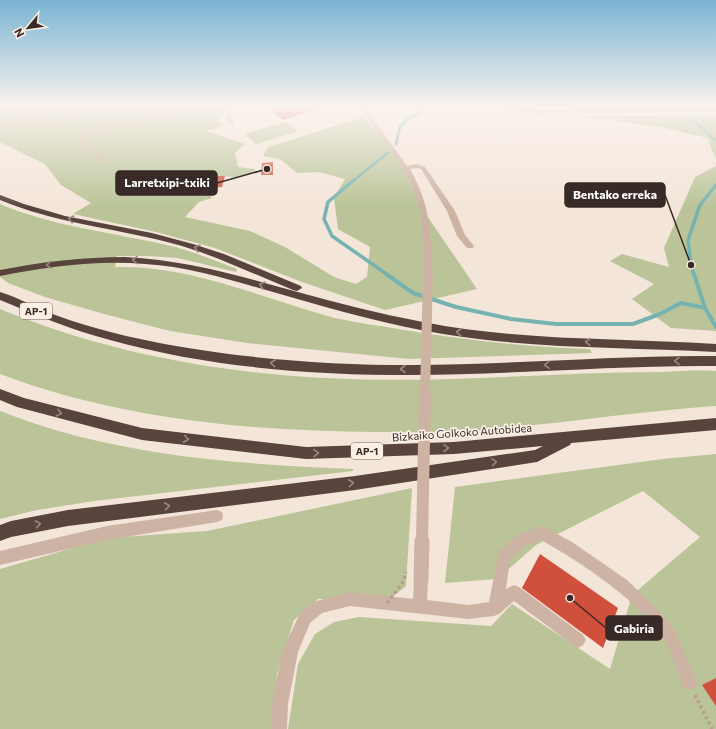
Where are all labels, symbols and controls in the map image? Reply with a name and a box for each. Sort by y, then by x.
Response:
north arrow [8,8,48,48]
text: N [11,26,27,40]
callout: Larretxipi-txiki [116,171,217,195]
text: Larretxipi-txiki [124,175,210,189]
callout: Bentako erreka [565,183,665,207]
text: Bentako erreka [573,187,657,201]
one-way arrow [67,216,74,224]
one-way arrow [194,244,201,253]
one-way arrow [132,256,138,264]
one-way arrow [46,260,52,269]
one-way arrow [259,281,266,290]
road number: AP-1 [20,303,52,319]
one-way arrow [455,328,462,337]
one-way arrow [585,337,591,346]
one-way arrow [674,356,680,365]
one-way arrow [270,359,276,368]
one-way arrow [544,361,550,370]
one-way arrow [400,365,406,373]
one-way arrow [56,408,63,417]
street label: Bizkaiko Golkoko Autobidea [392,421,532,443]
one-way arrow [183,434,190,443]
road number: AP-1 [351,443,383,459]
one-way arrow [443,444,449,453]
one-way arrow [313,448,319,457]
one-way arrow [491,458,497,467]
one-way arrow [348,479,354,488]
one-way arrow [164,502,170,511]
one-way arrow [35,520,41,528]
callout: Gabiria [606,616,662,640]
text: Gabiria [614,621,654,635]

